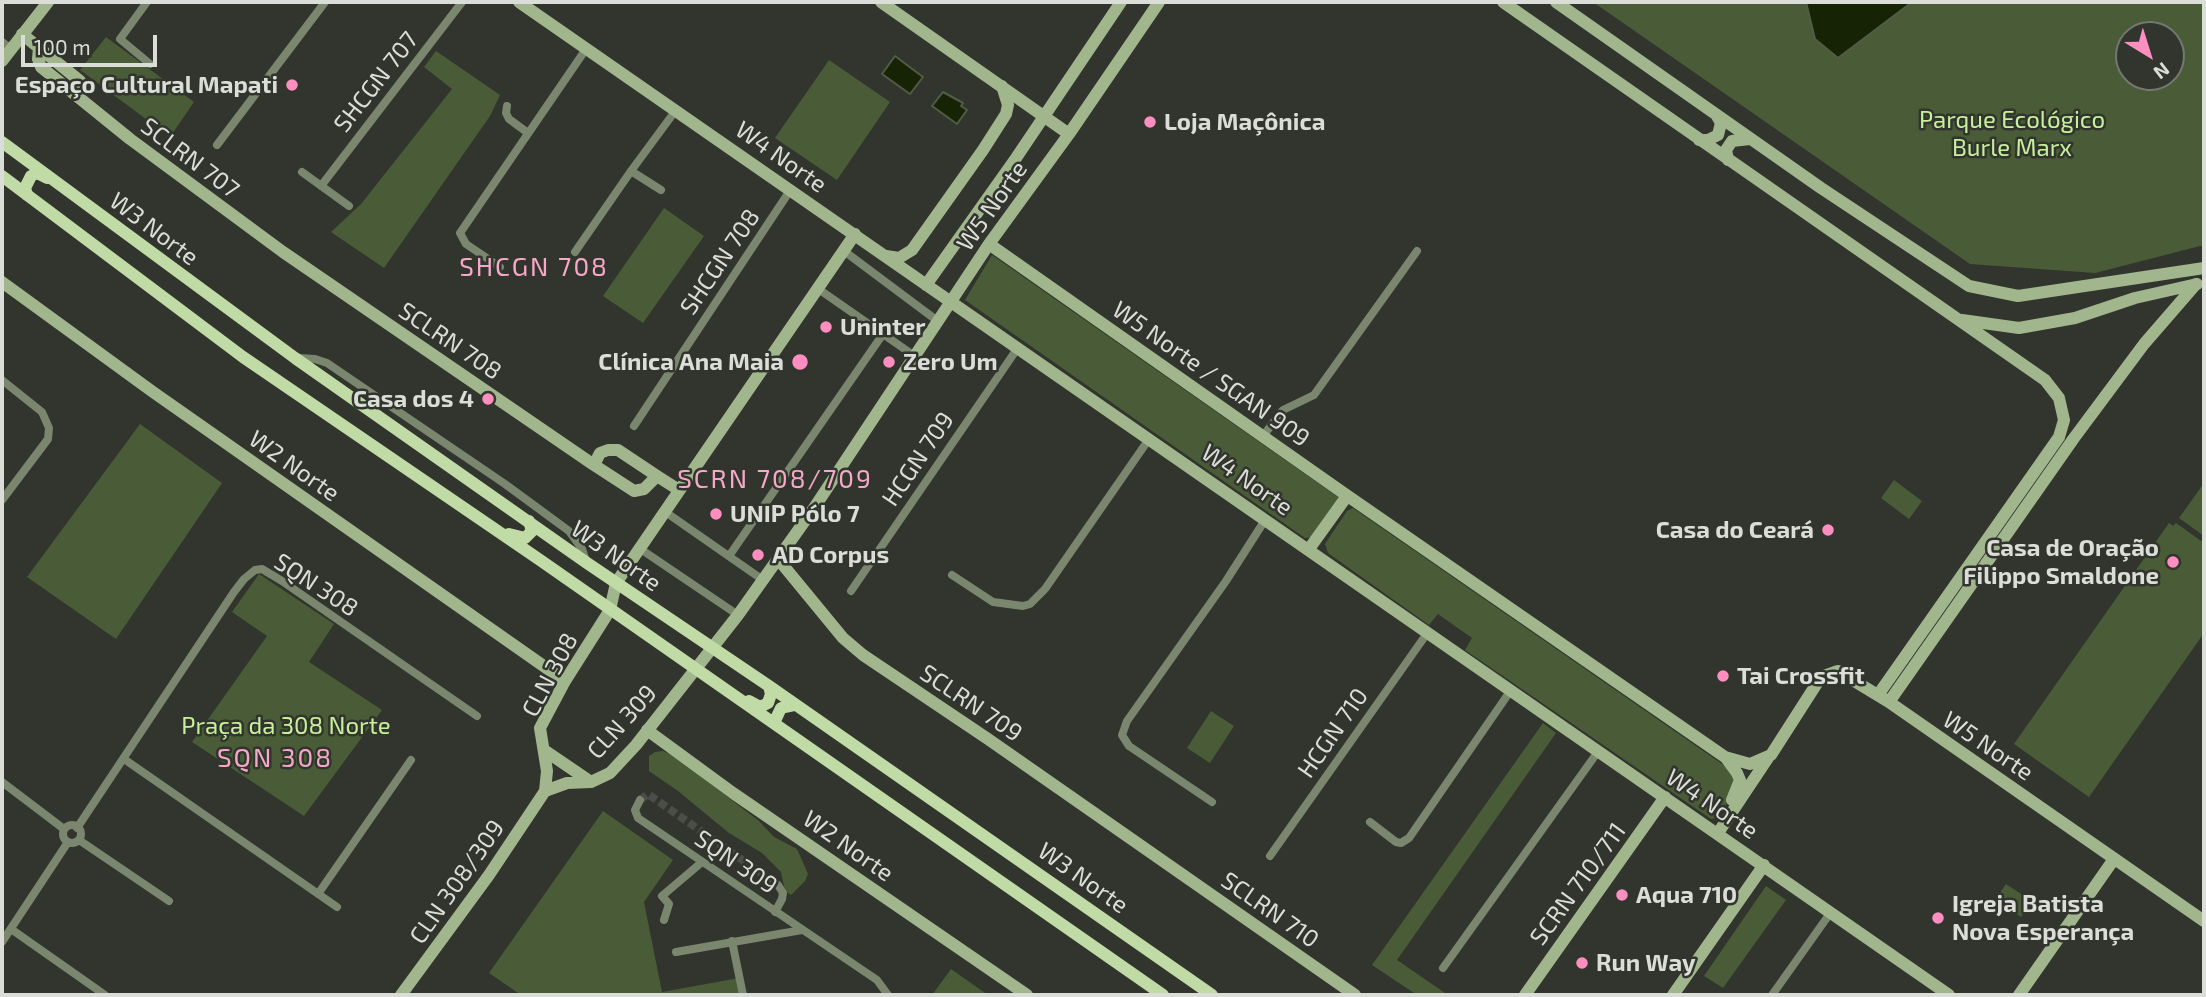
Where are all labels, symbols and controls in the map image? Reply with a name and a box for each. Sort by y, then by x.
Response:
scale bar [24,21,161,65]
north arrow [2115,21,2185,91]
street label: SHCGN 707 [328,26,424,138]
text: 100 m [34,34,91,59]
text: N [2150,58,2174,85]
place label: Espaço Cultural Mapati [15,71,278,99]
marker: Espaço Cultural Mapati [284,77,300,93]
park label: Parque Ecológico Burle Marx [1919,106,2105,162]
place label: Loja Maçônica [1164,108,1325,136]
street label: SCLRN 707 [135,112,245,204]
marker: Loja Maçônica [1142,114,1158,130]
street label: W4 Norte [730,115,832,199]
street label: W5 Norte [951,155,1033,257]
street label: W3 Norte [104,186,204,272]
street label: SHCGN 708 [674,204,766,320]
district label: SHCGN 708 [460,251,608,283]
street label: W5 Norte / SGAN 909 [1107,295,1315,453]
street label: SCLRN 708 [393,296,507,386]
place label: Uninter [840,313,926,341]
marker: Uninter [818,319,834,335]
place label: Clínica Ana Maia [598,348,784,376]
place label: Zero Um [903,348,998,376]
marker: Clínica Ana Maia [790,352,810,372]
marker: Zero Um [881,354,897,370]
place label: Casa dos 4 [353,385,474,413]
marker: Casa dos 4 [480,391,496,407]
street label: HCGN 709 [876,406,960,512]
street label: W2 Norte [243,424,345,508]
street label: W4 Norte [1196,438,1298,522]
district label: SCRN 708/709 [679,463,871,495]
place label: UNIP Pólo 7 [730,500,860,528]
marker: UNIP Pólo 7 [708,506,724,522]
street label: W3 Norte [565,514,667,598]
place label: Casa do Ceará [1656,516,1814,544]
marker: Casa do Ceará [1820,522,1836,538]
place label: Casa de Oração Filippo Smaldone [1963,534,2159,590]
place label: AD Corpus [772,541,889,569]
street label: SQN 308 [269,547,363,623]
marker: AD Corpus [750,547,766,563]
marker: Casa de Oração Filippo Smaldone [2165,554,2181,570]
street label: CLN 308 [516,628,584,722]
street label: SCLRN 709 [914,658,1028,748]
place label: Tai Crossfit [1737,662,1864,690]
marker: Tai Crossfit [1715,668,1731,684]
street label: CLN 309 [581,679,663,765]
street label: HCGN 710 [1292,683,1374,783]
street label: W5 Norte [1937,705,2039,787]
park label: Praça da 308 Norte [181,712,391,740]
district label: SQN 308 [218,742,332,774]
street label: W4 Norte [1660,763,1764,845]
street label: W2 Norte [797,804,899,888]
street label: CLN 308/309 [404,815,510,949]
street label: SCRN 710/711 [1524,817,1632,951]
street label: SQN 309 [689,824,783,900]
street label: W3 Norte [1032,836,1134,920]
street label: SCLRN 710 [1216,866,1324,954]
place label: Aqua 710 [1636,881,1737,909]
marker: Aqua 710 [1614,887,1630,903]
place label: Igreja Batista Nova Esperança [1952,890,2134,946]
marker: Igreja Batista Nova Esperança [1930,910,1946,926]
place label: Run Way [1596,949,1696,977]
marker: Run Way [1574,955,1590,971]

